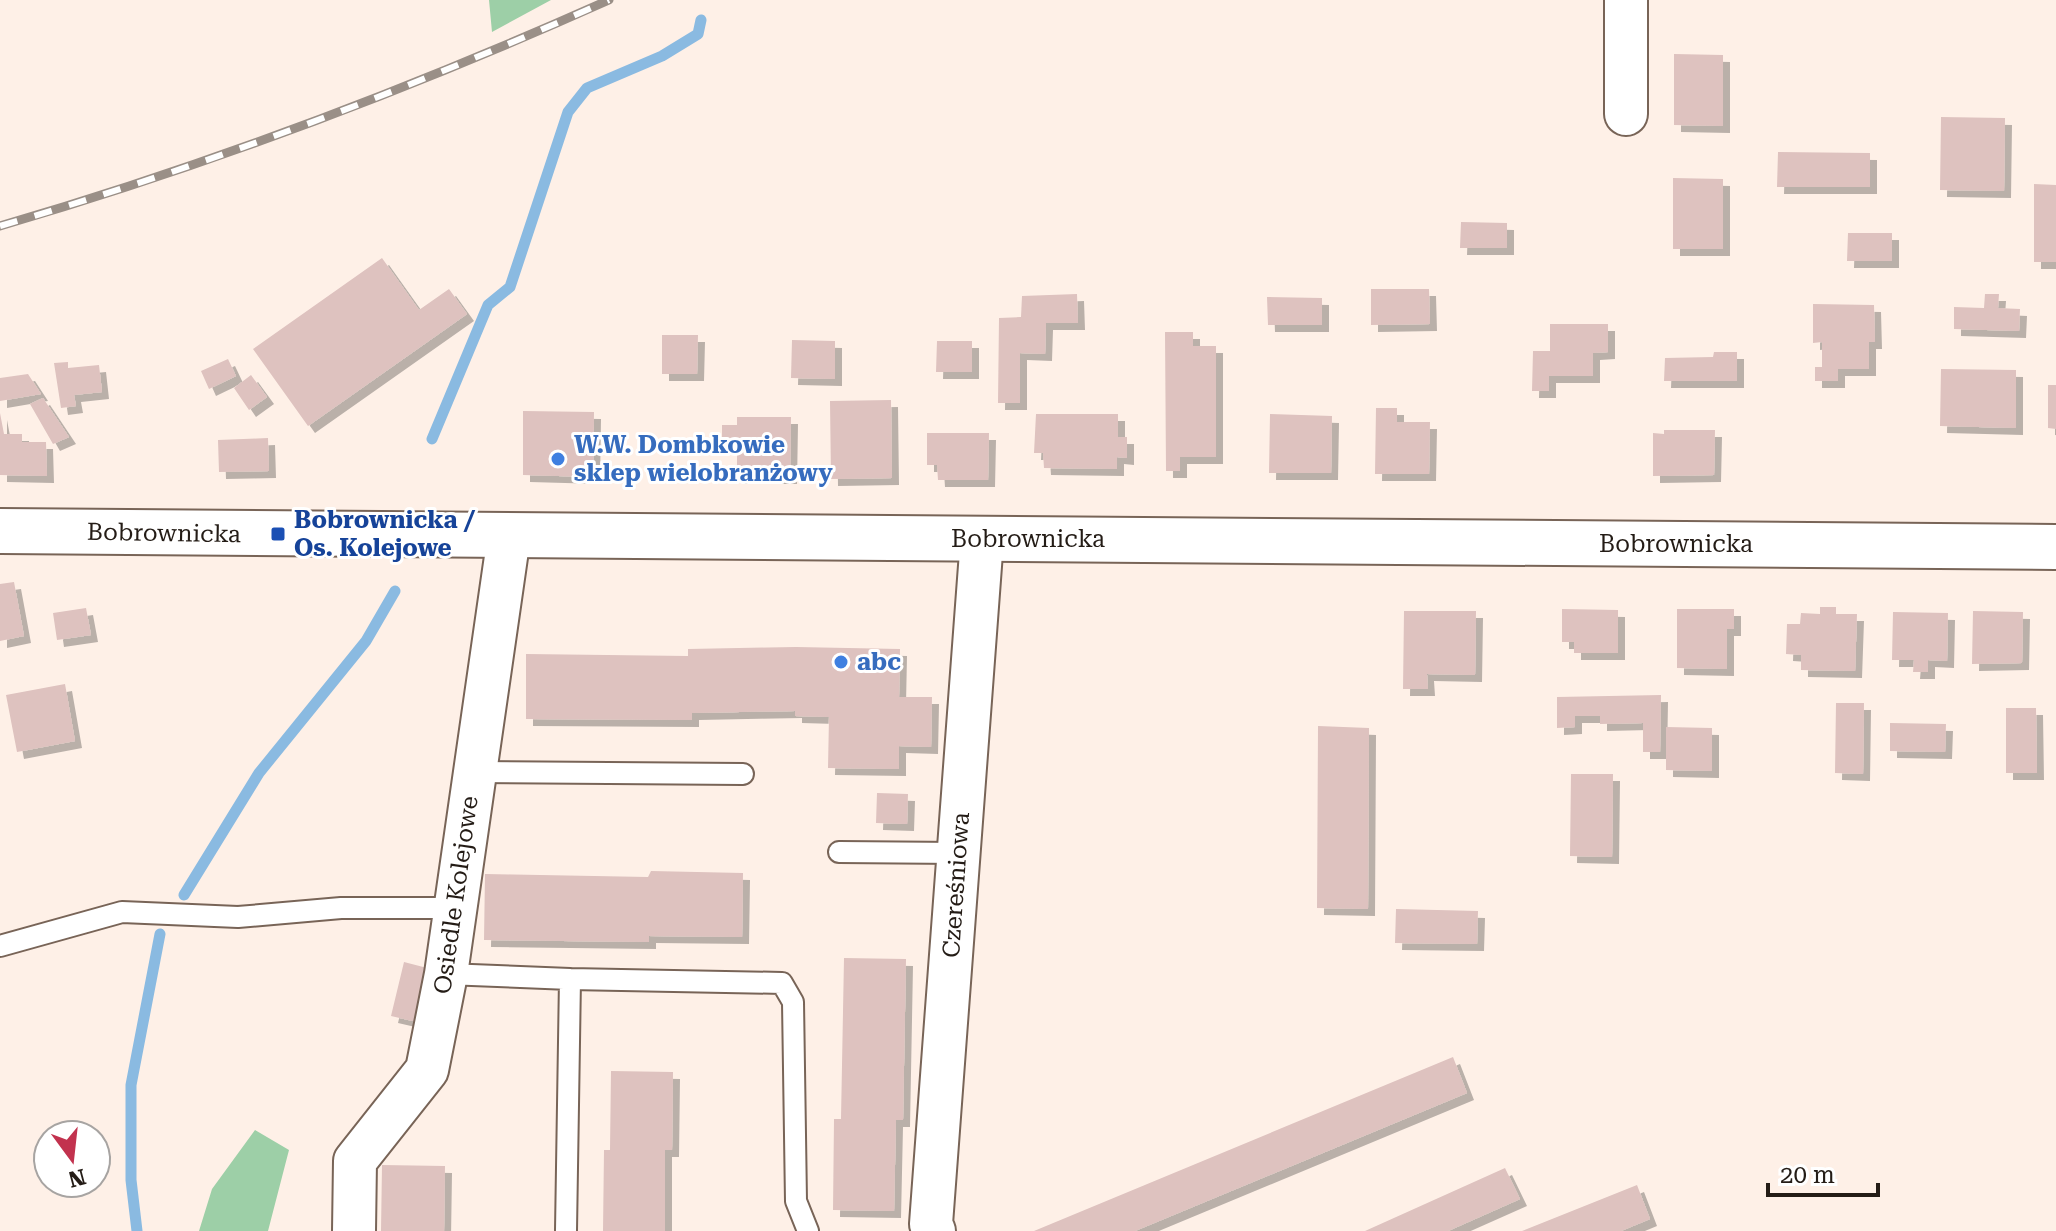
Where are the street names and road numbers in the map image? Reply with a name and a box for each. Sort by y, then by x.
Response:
street label: Bobrownicka [87,518,241,548]
street label: Bobrownicka [951,525,1105,553]
street label: Bobrownicka [1599,530,1753,558]
street label: Osiedle Kolejowe [428,794,484,996]
street label: Czereśniowa [937,811,975,959]

